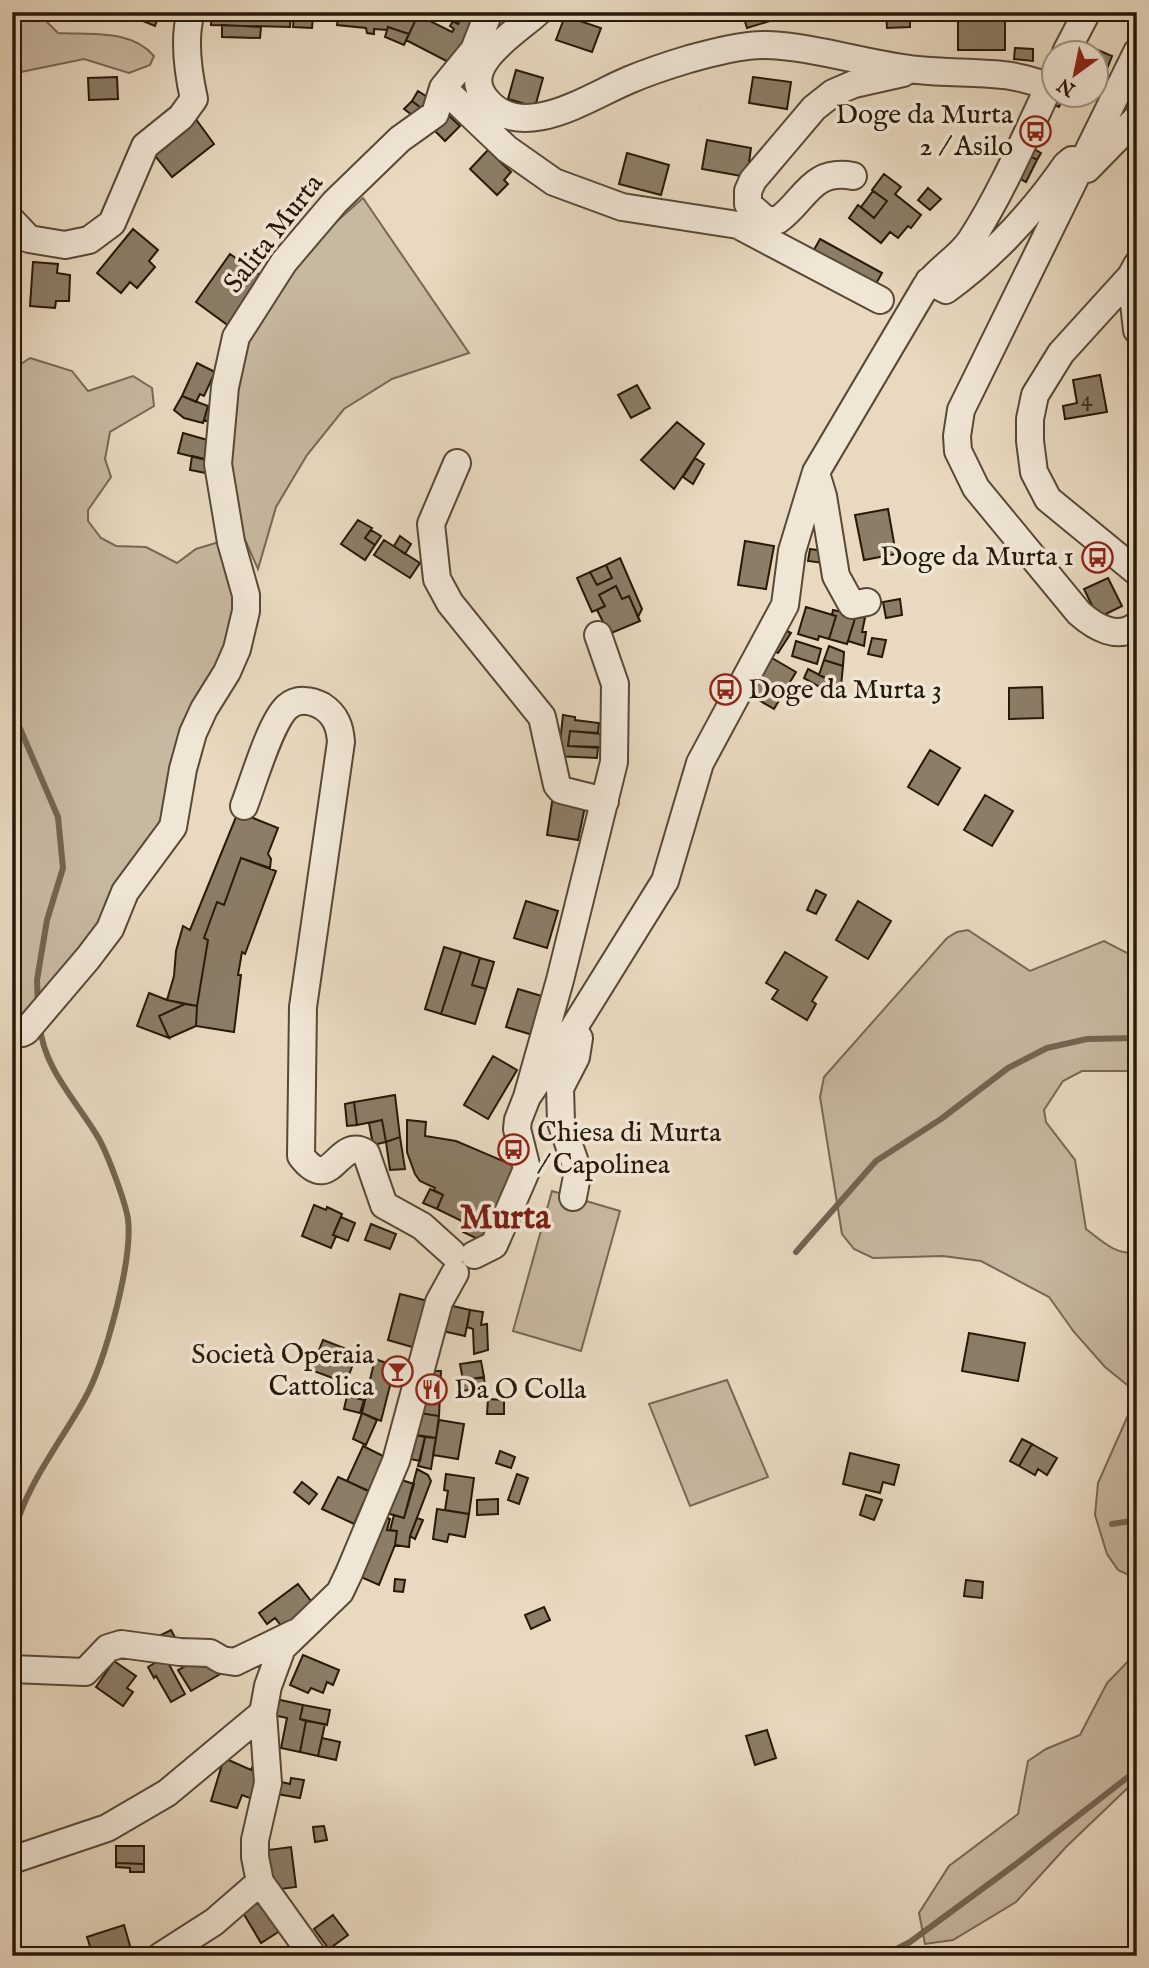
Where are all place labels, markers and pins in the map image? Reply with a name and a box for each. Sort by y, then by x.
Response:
place label: Doge da Murta 2 / Asilo [836,98,1014,165]
bus stop icon: Doge da Murta 2 / Asilo [1019,114,1053,148]
place label: Doge da Murta 1 [880,540,1074,575]
bus stop icon: Doge da Murta 1 [1080,540,1114,574]
bus stop icon: Doge da Murta 3 [708,673,742,707]
place label: Doge da Murta 3 [748,673,942,708]
place label: Chiesa di Murta / Capolinea [537,1116,722,1183]
bus stop icon: Chiesa di Murta / Capolinea [497,1132,531,1166]
place label: Società Operaia Cattolica [191,1338,375,1405]
bar icon: Società Operaia Cattolica [380,1354,414,1388]
restaurant icon: Da O Colla [414,1373,448,1407]
place label: Da O Colla [454,1373,587,1408]

